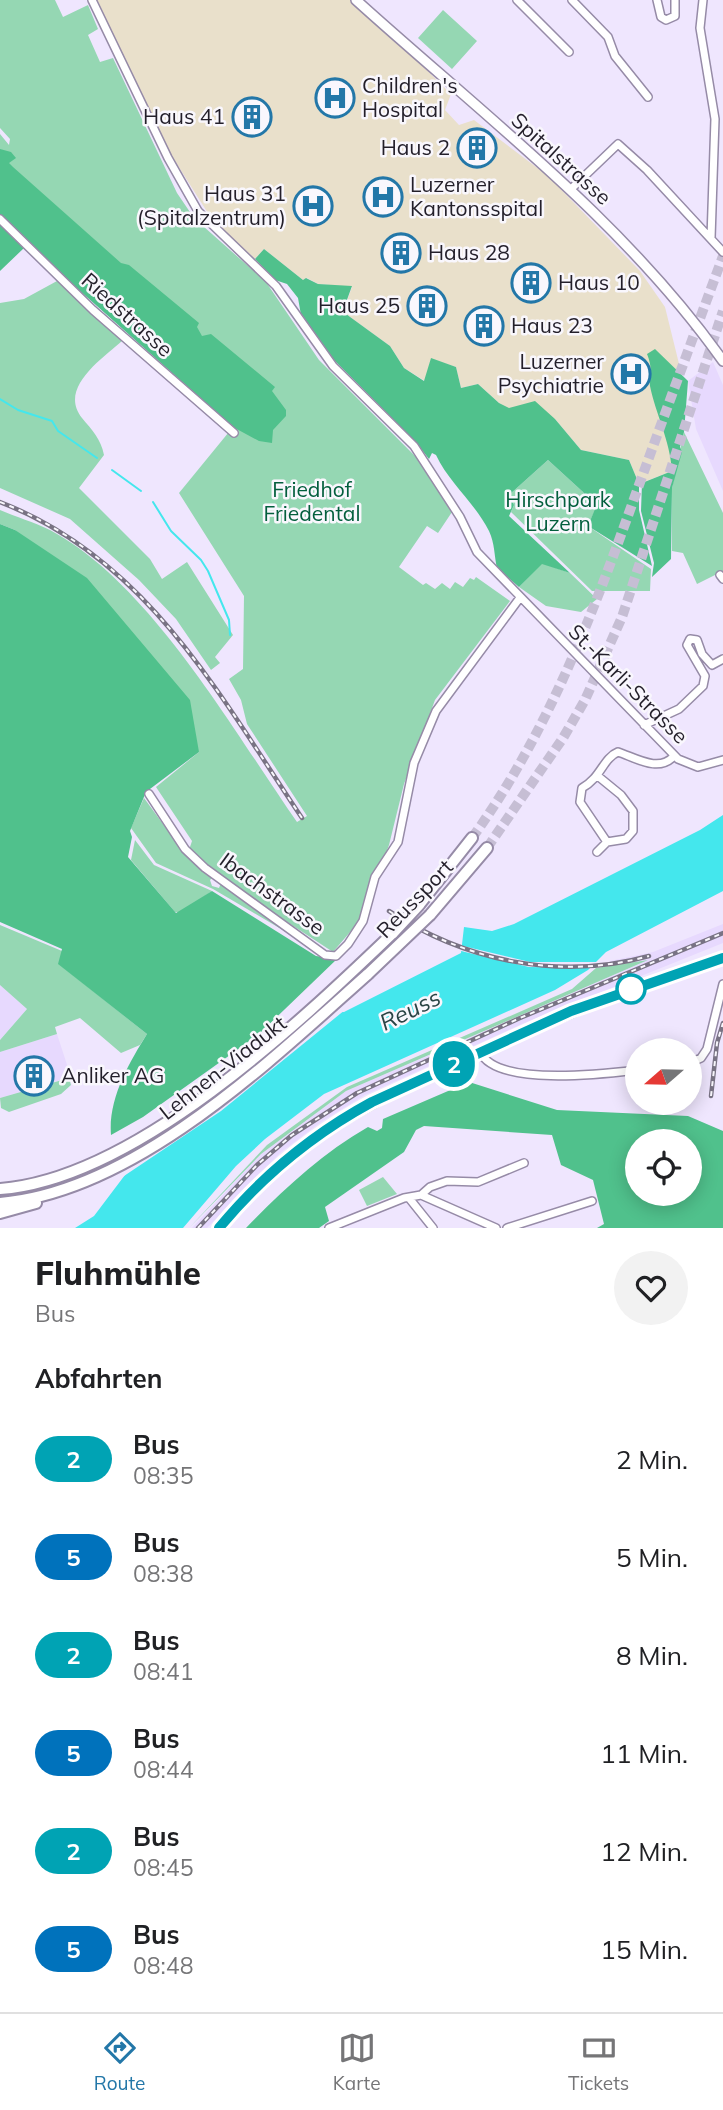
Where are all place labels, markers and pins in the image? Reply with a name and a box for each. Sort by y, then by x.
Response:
place label: Children's Hospital [362,72,458,122]
hospital icon: Children's Hospital [314,77,356,119]
building icon: Haus 41 [231,96,273,138]
place label: Haus 41 [143,103,225,129]
building icon: Haus 2 [456,127,498,169]
place label: Haus 2 [381,134,450,160]
place label: Luzerner Kantonsspital [410,171,543,221]
hospital icon: Luzerner Kantonsspital [362,176,404,218]
place label: Haus 31 (Spitalzentrum) [137,180,286,230]
hospital icon: Haus 31 (Spitalzentrum) [292,185,334,227]
building icon: Haus 28 [380,232,422,274]
place label: Haus 28 [428,239,510,265]
building icon: Haus 10 [510,262,552,304]
place label: Haus 10 [558,269,640,295]
building icon: Haus 25 [406,285,448,327]
place label: Haus 25 [318,292,400,318]
building icon: Haus 23 [463,305,505,347]
place label: Haus 23 [511,312,593,338]
place label: Luzerner Psychiatrie [498,348,604,398]
hospital icon: Luzerner Psychiatrie [610,353,652,395]
unlabelled marker [616,974,646,1004]
building icon: Anliker AG [13,1055,55,1097]
place label: Anliker AG [61,1062,164,1088]

